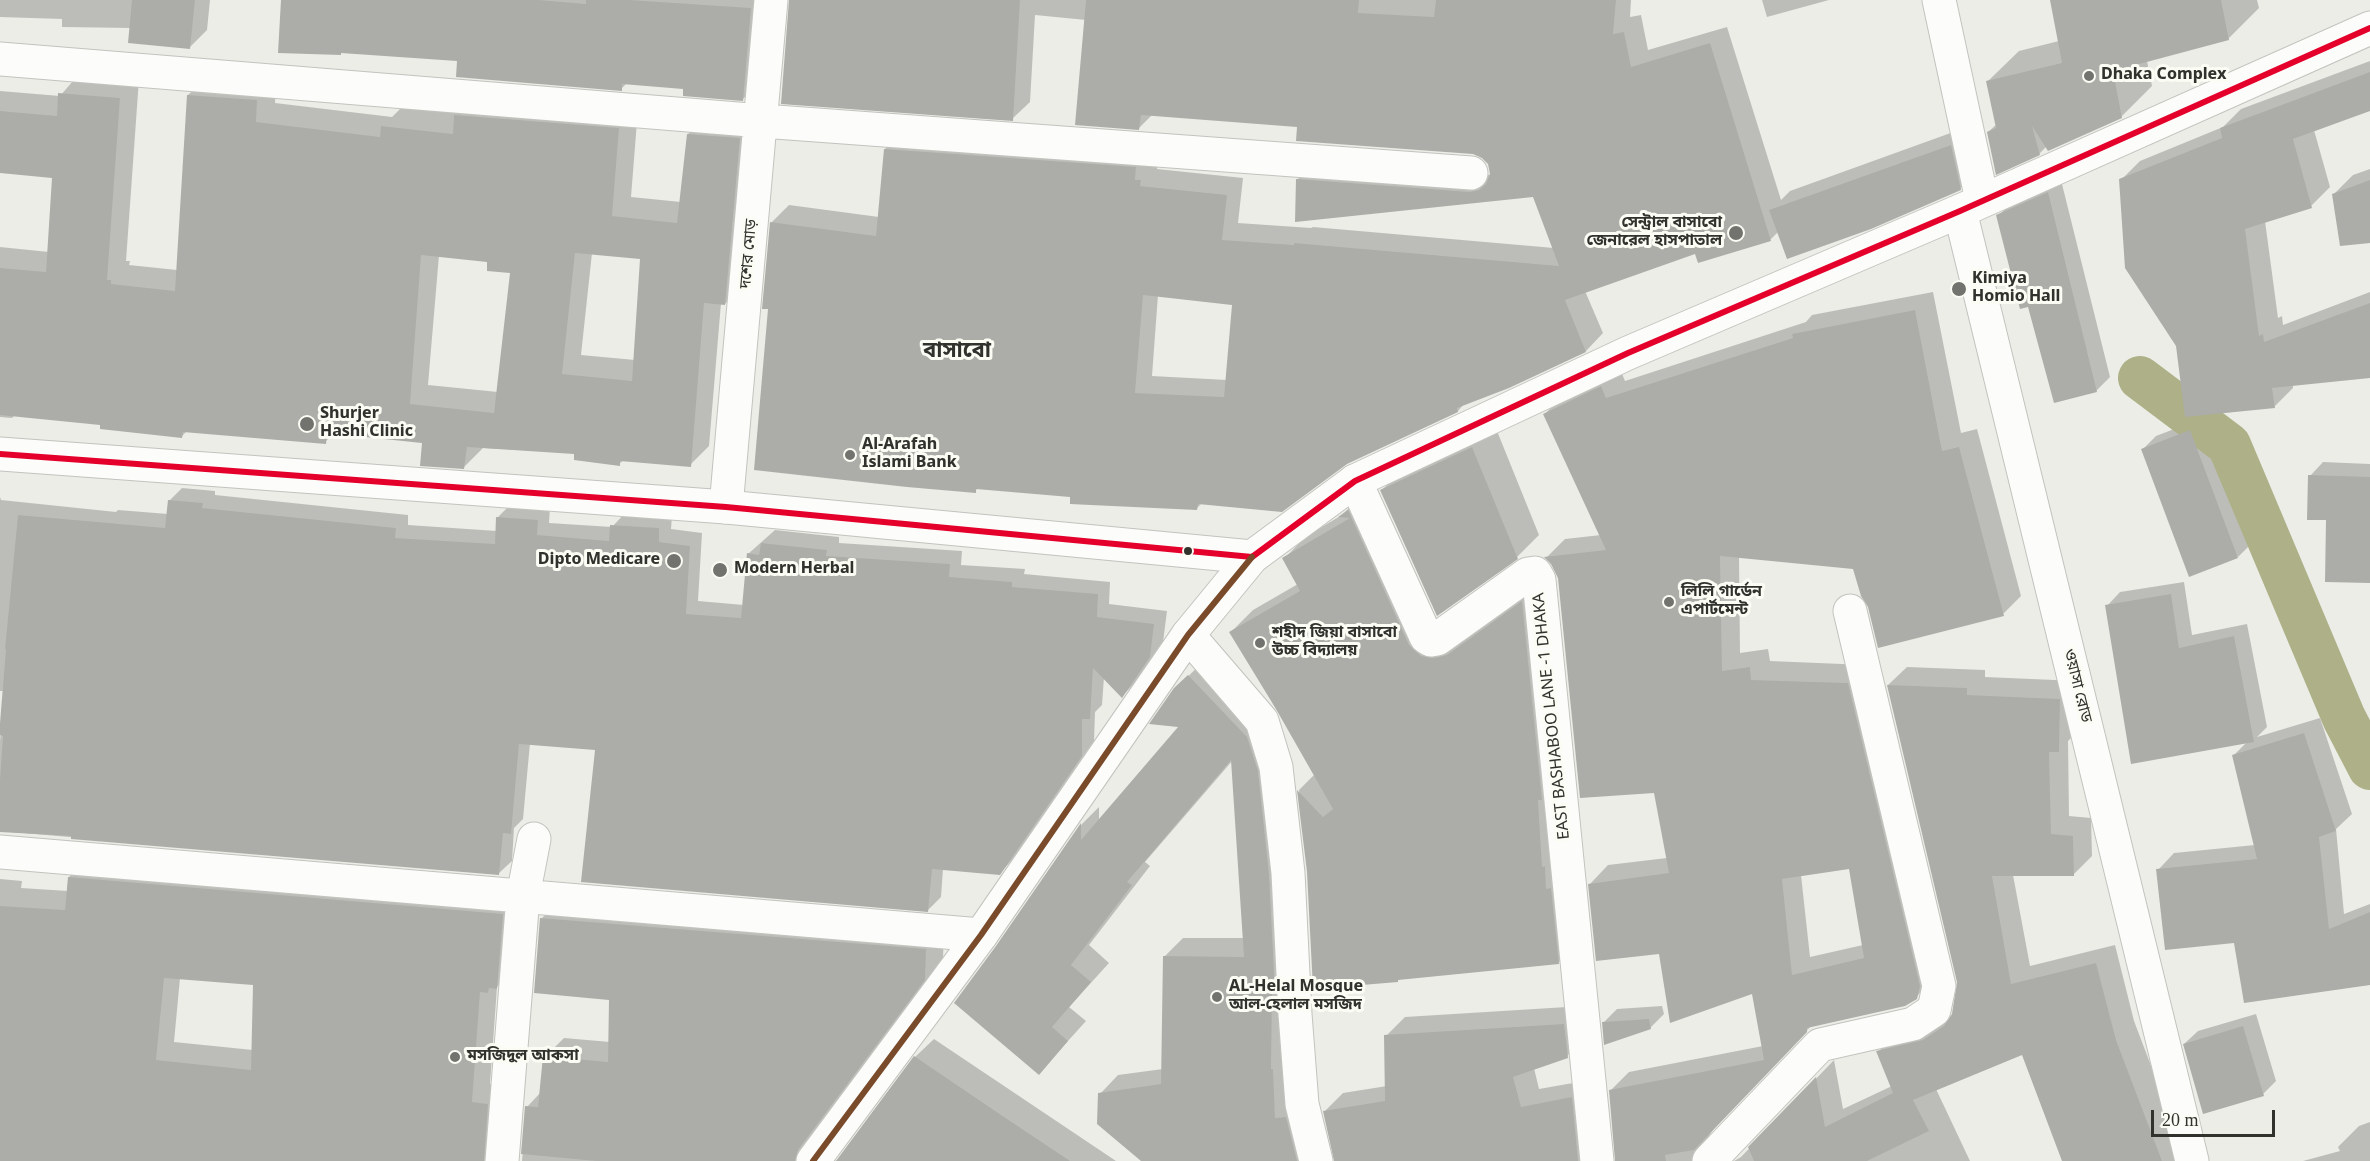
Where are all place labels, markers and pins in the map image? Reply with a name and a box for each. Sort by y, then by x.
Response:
place label: Dhaka Complex [2101,66,2227,86]
marker: Dhaka Complex [2082,69,2096,83]
place label: সেন্ট্রাল বাসাবো জেনারেল হাসপাতাল [1586,214,1722,252]
marker: সেন্ট্রাল বাসাবো জেনারেল হাসপাতাল [1727,224,1745,242]
place label: Kimiya Homio Hall [1972,270,2060,308]
marker: Kimiya Homio Hall [1950,280,1968,298]
place label: Shurjer Hashi Clinic [320,405,413,443]
marker: Shurjer Hashi Clinic [298,415,316,433]
place label: Al-Arafah Islami Bank [862,436,957,474]
marker: Al-Arafah Islami Bank [843,448,857,462]
unlabelled marker [1182,545,1194,557]
place label: Dipto Medicare [538,551,660,571]
marker: Dipto Medicare [665,552,683,570]
place label: Modern Herbal [734,560,854,580]
marker: Modern Herbal [711,561,729,579]
place label: লিলি গার্ডেন এপার্টমেন্ট [1681,583,1762,621]
marker: লিলি গার্ডেন এপার্টমেন্ট [1662,595,1676,609]
place label: শহীদ জিয়া বাসাবো উচ্চ বিদ্যালয় [1272,624,1397,662]
marker: শহীদ জিয়া বাসাবো উচ্চ বিদ্যালয় [1253,636,1267,650]
place label: AL-Helal Mosque আল-হেলাল মসজিদ [1229,978,1363,1016]
marker: AL-Helal Mosque আল-হেলাল মসজিদ [1210,990,1224,1004]
place label: মসজিদুল আকসা [467,1047,579,1067]
marker: মসজিদুল আকসা [448,1050,462,1064]

